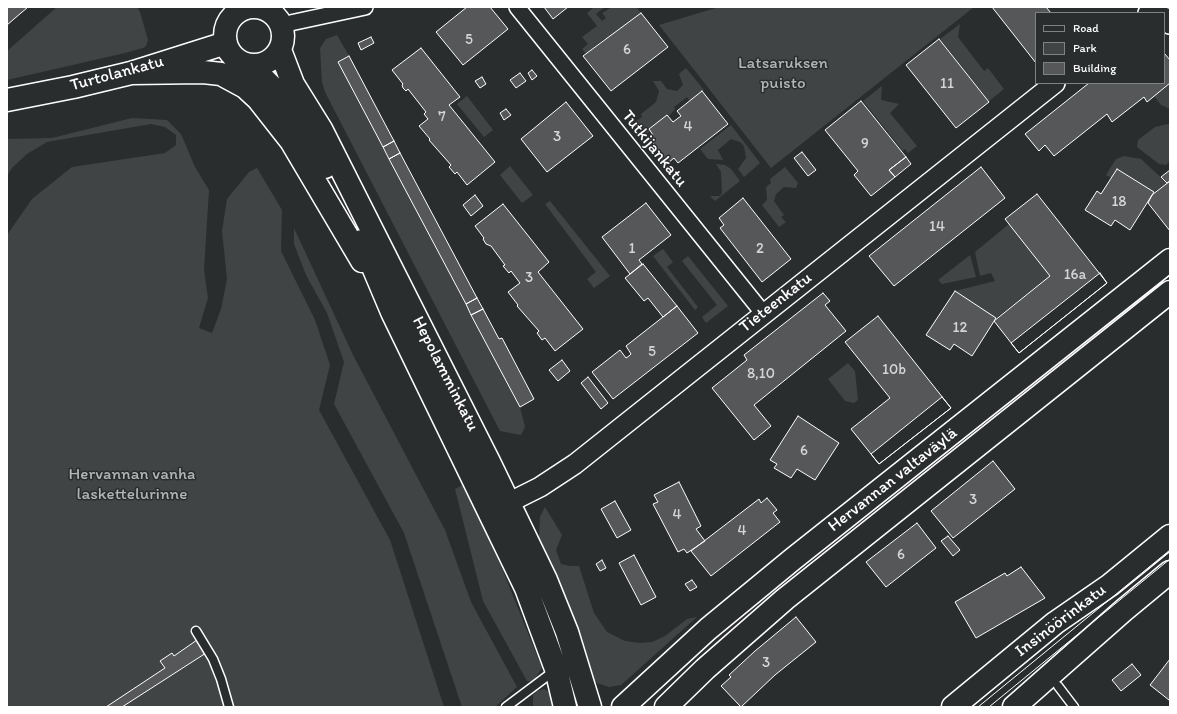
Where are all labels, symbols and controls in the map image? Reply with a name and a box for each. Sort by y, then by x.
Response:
legend [1035,12,1165,84]
text: Road [1073,21,1099,35]
house number: 5 [465,31,473,49]
house number: 6 [623,41,631,59]
text: Park [1073,41,1097,55]
street label: Turtolankatu [68,52,166,96]
park label: Latsaruksen puisto [738,54,828,94]
text: Building [1073,61,1116,75]
house number: 11 [940,75,954,93]
street label: Tutkijankatu [617,106,691,192]
house number: 7 [438,108,446,126]
house number: 4 [683,118,693,136]
house number: 3 [553,128,561,146]
house number: 9 [861,135,869,153]
house number: 18 [1111,193,1127,211]
house number: 14 [929,218,945,236]
house number: 1 [629,240,635,258]
house number: 2 [756,240,764,258]
house number: 16a [1064,266,1086,284]
street label: Tieteenkatu [736,268,816,338]
house number: 3 [525,269,533,287]
street label: Hepolamminkatu [407,313,483,435]
house number: 12 [953,319,967,337]
house number: 5 [648,343,656,361]
house number: 10b [882,361,906,379]
house number: 8,10 [747,365,775,383]
street label: Hervannan valtaväylä [824,423,962,537]
house number: 6 [800,442,808,460]
park label: Hervannan vanha laskettelurinne [69,465,195,505]
house number: 3 [969,491,977,509]
house number: 4 [672,506,682,524]
house number: 4 [737,522,747,540]
house number: 6 [897,546,905,564]
street label: Insinöörinkatu [1012,580,1110,662]
house number: 3 [762,654,770,672]

